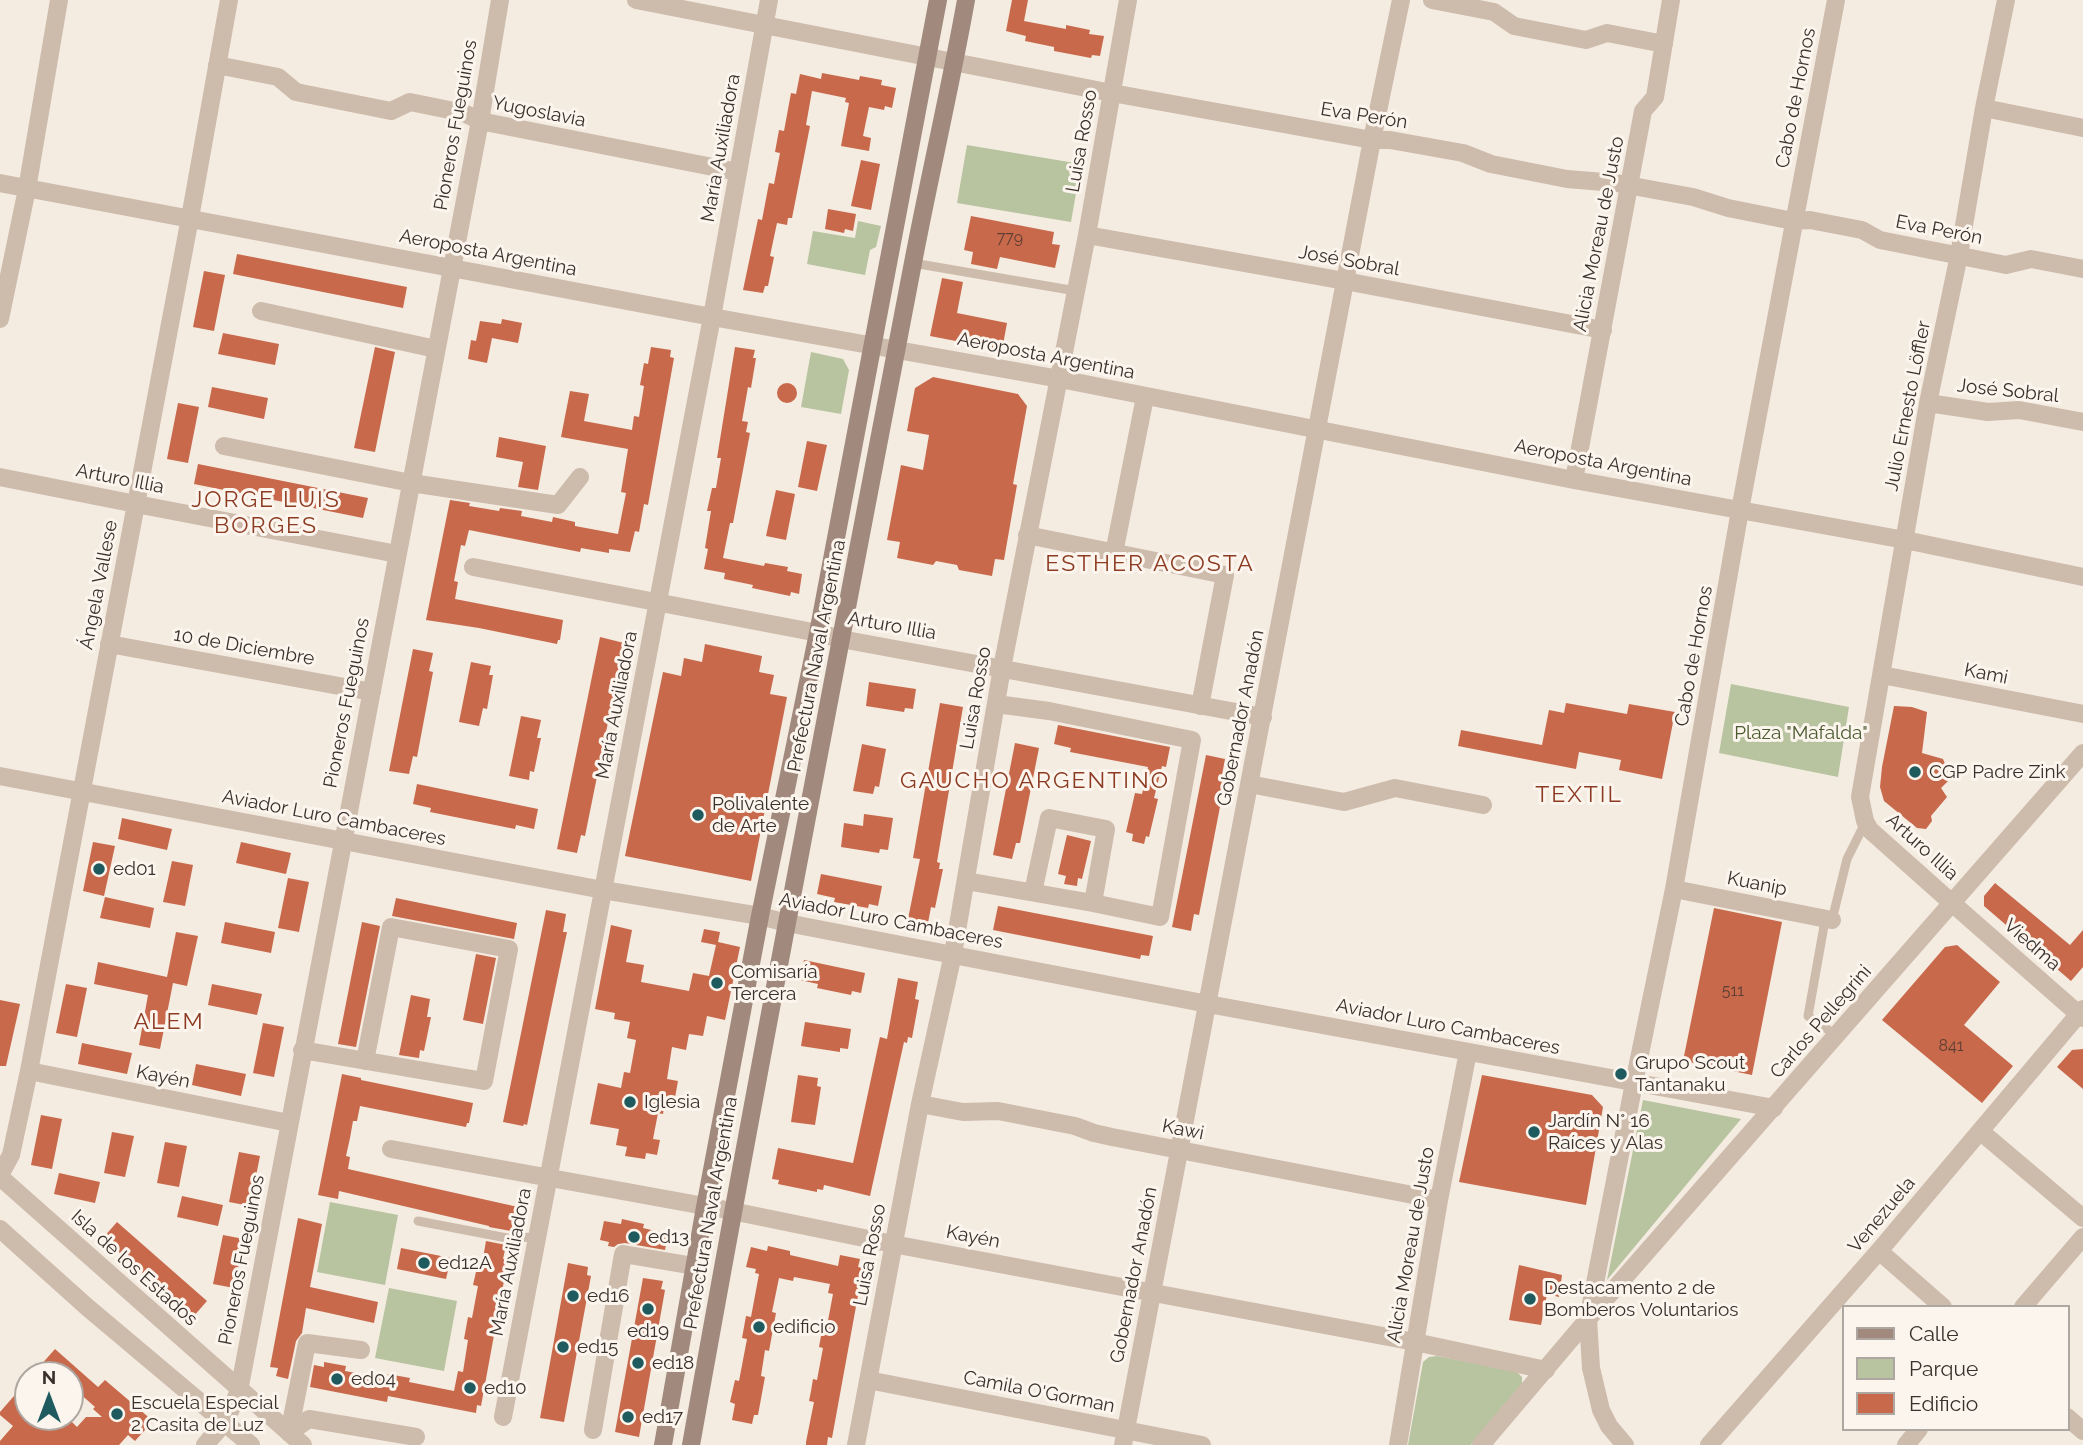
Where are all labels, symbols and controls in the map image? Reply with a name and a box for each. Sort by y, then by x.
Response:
street label: Cabo de Hornos [1771,26,1821,170]
street label: Pioneros Fueguinos [430,38,482,212]
street label: María Auxiliadora [697,72,745,224]
street label: Luisa Rosso [1062,88,1102,194]
street label: Yugoslavia [490,92,588,132]
street label: Eva Perón [1319,98,1409,134]
street label: Alicia Moreau de Justo [1569,134,1629,334]
street label: Eva Perón [1894,210,1984,250]
street label: Aeroposta Argentina [397,225,579,281]
house number: 779 [997,228,1023,248]
street label: José Sobral [1297,241,1401,281]
street label: Julio Ernesto Löffler [1880,319,1936,493]
street label: Aeroposta Argentina [955,328,1137,384]
street label: José Sobral [1956,374,2060,408]
street label: Aeroposta Argentina [1512,435,1694,491]
street label: Arturo Illia [74,459,166,499]
district label: JORGE LUIS BORGES [193,486,339,540]
street label: Ángela Vallese [75,518,123,652]
street label: Prefectura Naval Argentina [783,538,851,774]
district label: ESTHER ACOSTA [1047,550,1253,578]
street label: Cabo de Hornos [1670,584,1718,728]
street label: Arturo Illia [846,607,938,645]
street label: Pioneros Fueguinos [319,616,375,790]
street label: 10 de Diciembre [172,623,316,671]
street label: Gobernador Anadón [1213,628,1269,808]
street label: María Auxiliadora [591,629,643,781]
street label: Luisa Rosso [956,645,996,751]
street label: Kami [1962,659,2010,689]
park label: Plaza "Mafalda" [1734,722,1868,744]
place label: CGP Padre Zink [1929,761,2066,783]
marker: CGP Padre Zink [1907,764,1923,780]
district label: GAUCHO ARGENTINO [902,767,1168,795]
district label: TEXTIL [1536,781,1622,809]
street label: Aviador Luro Cambaceres [220,785,448,851]
place label: Polivalente de Arte [712,793,809,837]
marker: Polivalente de Arte [690,807,706,823]
street label: Arturo Illia [1881,809,1963,885]
place label: ed01 [113,858,156,880]
marker: ed01 [91,861,107,877]
street label: Kuanip [1725,867,1789,901]
street label: Aviador Luro Cambaceres [777,888,1005,954]
street label: Viedma [1999,914,2065,976]
place label: Comisaría Tercera [731,961,818,1005]
street label: Carlos Pellegrini [1766,961,1876,1083]
marker: Comisaría Tercera [709,975,725,991]
house number: 511 [1722,981,1744,1001]
street label: Aviador Luro Cambaceres [1334,994,1562,1060]
district label: ALEM [134,1008,204,1036]
house number: 841 [1938,1036,1964,1056]
place label: Grupo Scout Tantanaku [1635,1052,1745,1096]
street label: Kayén [134,1061,192,1093]
marker: Grupo Scout Tantanaku [1613,1066,1629,1082]
place label: Iglesia [644,1091,700,1113]
marker: Iglesia [622,1094,638,1110]
street label: Prefectura Naval Argentina [679,1095,743,1331]
place label: Jardín N° 16 Raíces y Alas [1548,1110,1663,1154]
street label: Kawi [1160,1115,1206,1145]
marker: Jardín N° 16 Raíces y Alas [1526,1124,1542,1140]
street label: Alicia Moreau de Justo [1383,1145,1439,1345]
street label: Venezuela [1844,1172,1920,1258]
street label: Pioneros Fueguinos [214,1173,270,1347]
street label: Gobernador Anadón [1106,1185,1162,1365]
street label: María Auxiliadora [485,1186,537,1338]
street label: Luisa Rosso [849,1202,891,1308]
street label: Isla de los Estados [66,1205,202,1331]
street label: Kayén [944,1221,1002,1253]
place label: ed13 [648,1226,689,1248]
marker: ed13 [626,1229,642,1245]
place label: ed12A [438,1252,492,1274]
marker: ed12A [416,1255,432,1271]
place label: Destacamento 2 de Bomberos Voluntarios [1544,1277,1738,1321]
place label: ed16 [587,1285,630,1307]
marker: ed16 [565,1288,581,1304]
marker: Destacamento 2 de Bomberos Voluntarios [1522,1291,1538,1307]
marker: ed19 [640,1301,656,1317]
legend [1842,1305,2069,1431]
place label: edificio [773,1316,836,1338]
marker: edificio [751,1319,767,1335]
place label: ed19 [627,1320,669,1342]
text: Calle [1909,1321,1959,1346]
place label: ed15 [577,1336,618,1358]
marker: ed15 [555,1339,571,1355]
place label: ed18 [652,1352,694,1374]
marker: ed18 [630,1355,646,1371]
text: Parque [1909,1356,1978,1381]
north arrow [14,1361,84,1431]
text: N [42,1366,56,1388]
street label: Camila O'Gorman [961,1366,1117,1418]
place label: ed04 [351,1368,396,1390]
marker: ed04 [329,1371,345,1387]
place label: ed10 [484,1377,527,1399]
marker: ed10 [462,1380,478,1396]
text: Edificio [1909,1391,1978,1416]
place label: Escuela Especial 2 Casita de Luz [131,1392,279,1436]
marker: Escuela Especial 2 Casita de Luz [109,1406,125,1422]
place label: ed17 [642,1406,683,1428]
marker: ed17 [620,1409,636,1425]

